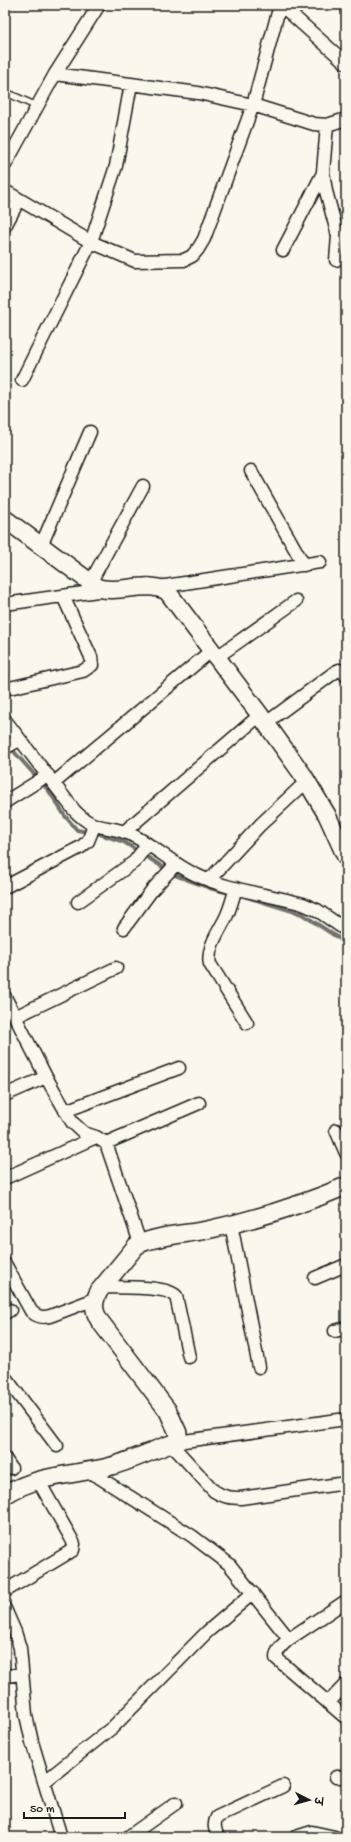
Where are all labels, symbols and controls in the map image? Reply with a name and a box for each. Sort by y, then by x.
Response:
north arrow [289,1780,329,1820]
scale bar [24,1794,125,1820]
text: उ [310,1796,324,1807]
text: 50 m [30,1803,55,1817]

